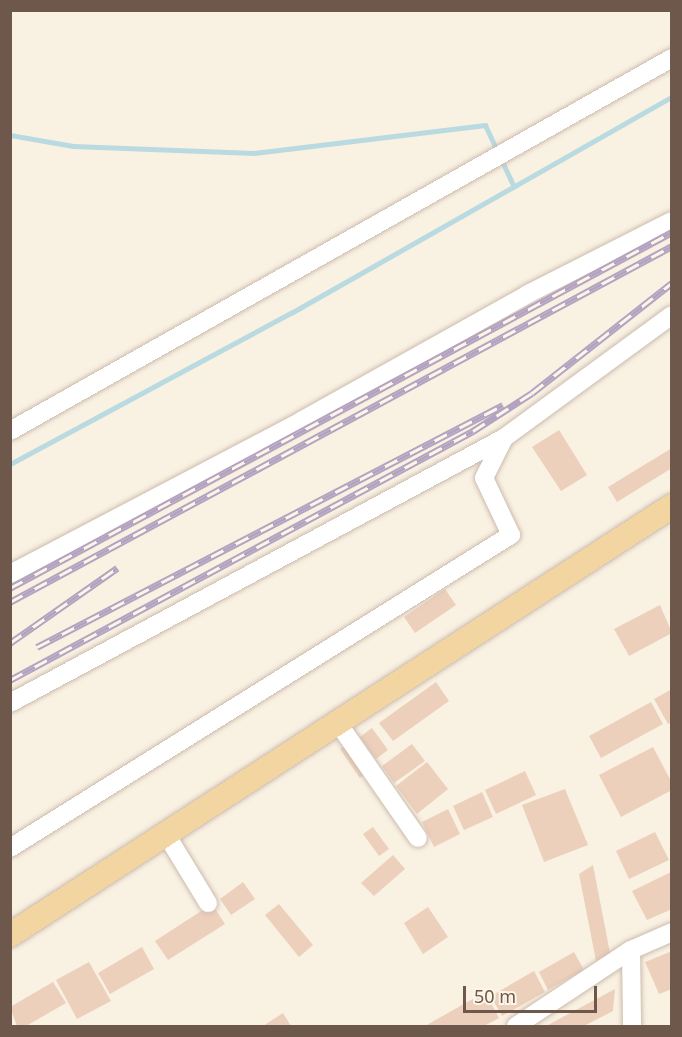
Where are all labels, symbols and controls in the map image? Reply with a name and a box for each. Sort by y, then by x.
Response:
scale bar [466,974,600,1012]
text: 50 m [474,984,516,1008]

